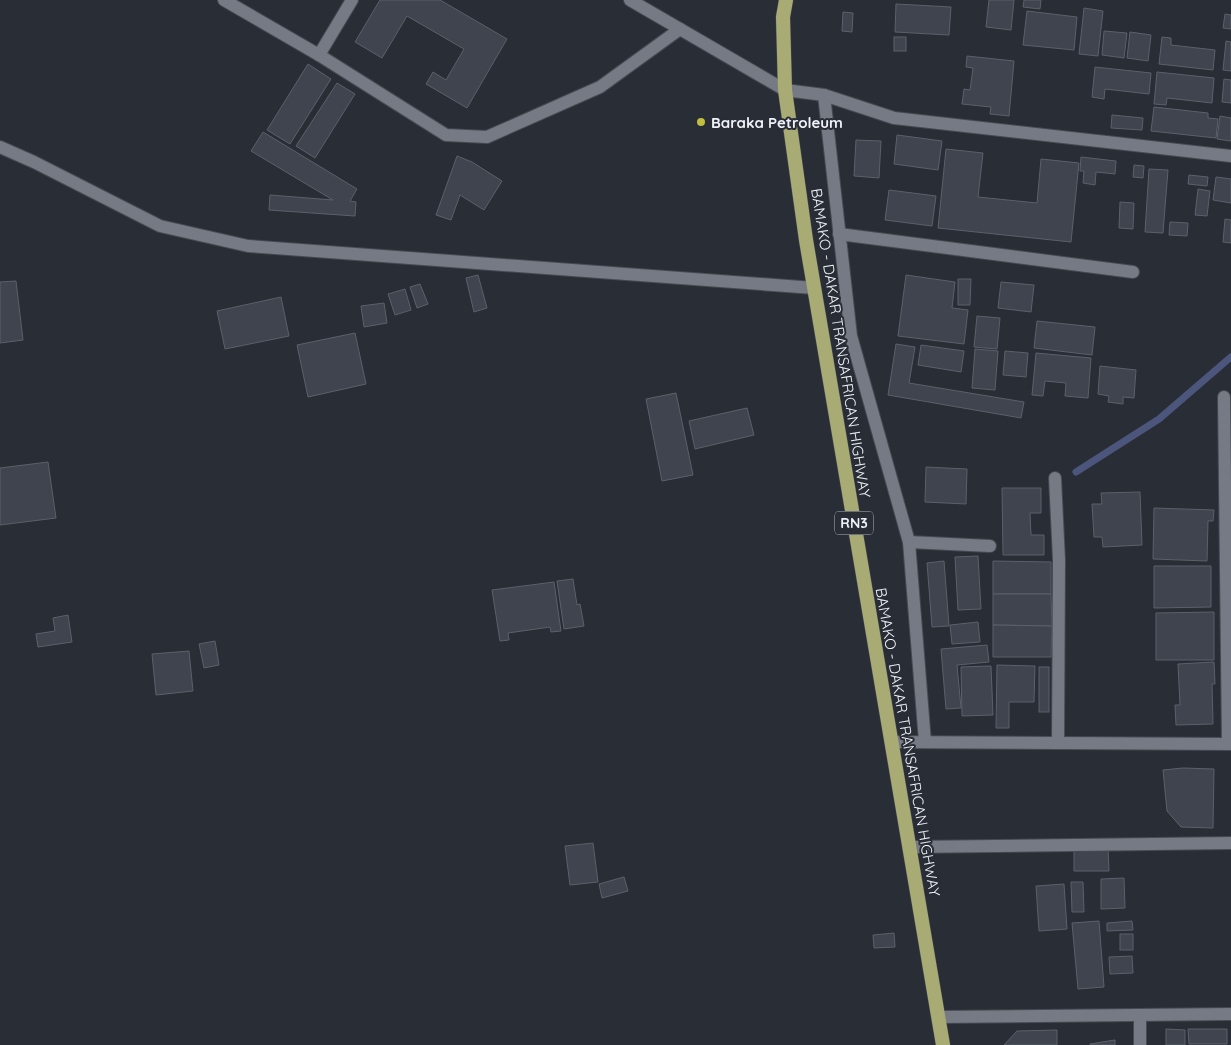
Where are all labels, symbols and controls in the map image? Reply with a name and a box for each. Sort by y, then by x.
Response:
place label: Baraka Petroleum [711,113,843,132]
marker: Baraka Petroleum [695,116,707,128]
street label: BAMAKO - DAKAR TRANSAFRICAN HIGHWAY [807,187,875,500]
road number: RN3 [835,512,873,534]
street label: BAMAKO - DAKAR TRANSAFRICAN HIGHWAY [871,586,945,898]

